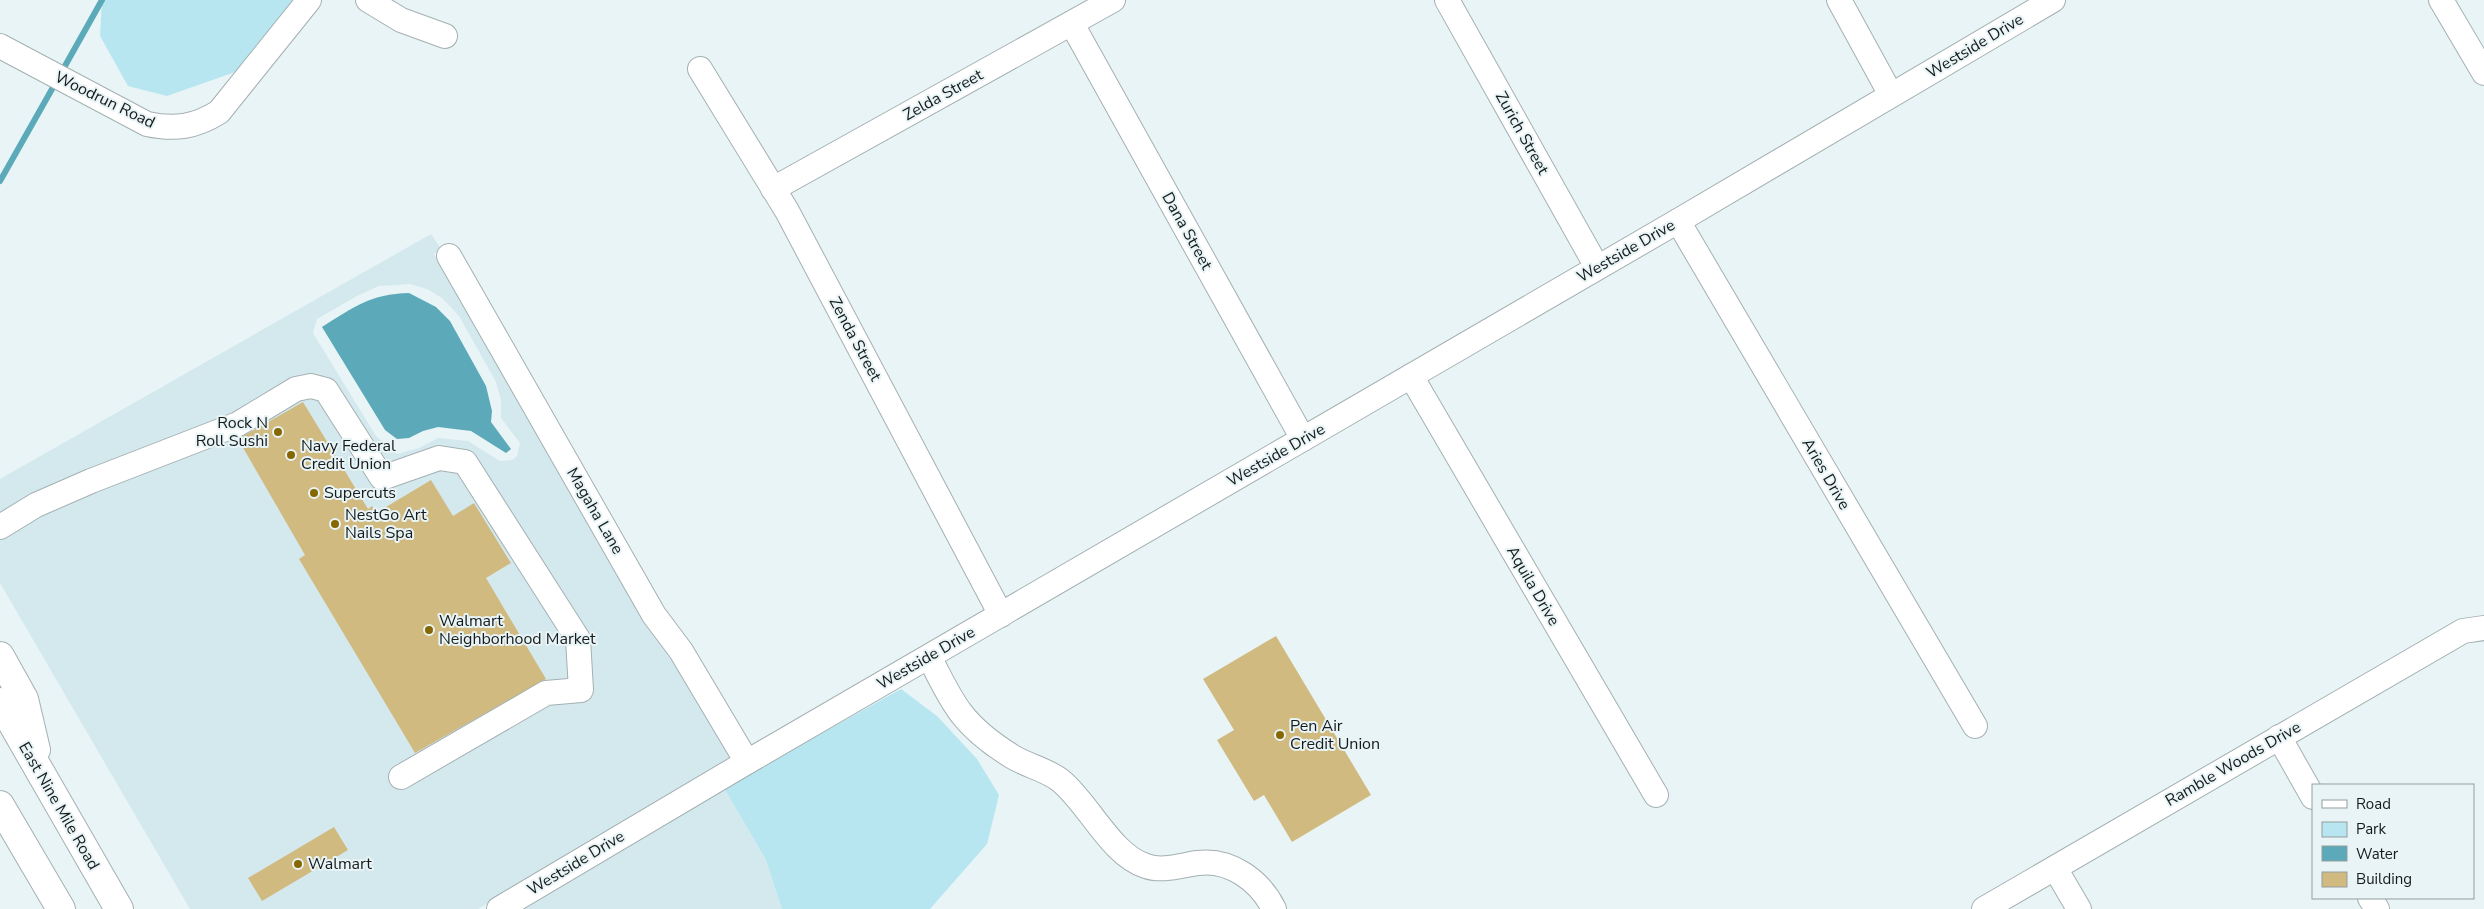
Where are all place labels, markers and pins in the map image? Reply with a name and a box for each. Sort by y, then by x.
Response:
place label: Rock N Roll Sushi [196,412,268,452]
marker: Rock N Roll Sushi [272,426,284,438]
place label: Navy Federal Credit Union [301,435,396,475]
marker: Navy Federal Credit Union [285,449,297,461]
place label: Supercuts [324,482,396,504]
marker: Supercuts [308,487,320,499]
place label: NestGo Art Nails Spa [345,504,427,544]
marker: NestGo Art Nails Spa [329,518,341,530]
place label: Walmart Neighborhood Market [439,610,596,650]
marker: Walmart Neighborhood Market [423,624,435,636]
place label: Pen Air Credit Union [1290,715,1380,755]
marker: Pen Air Credit Union [1274,729,1286,741]
place label: Walmart [308,853,372,875]
marker: Walmart [292,858,304,870]

